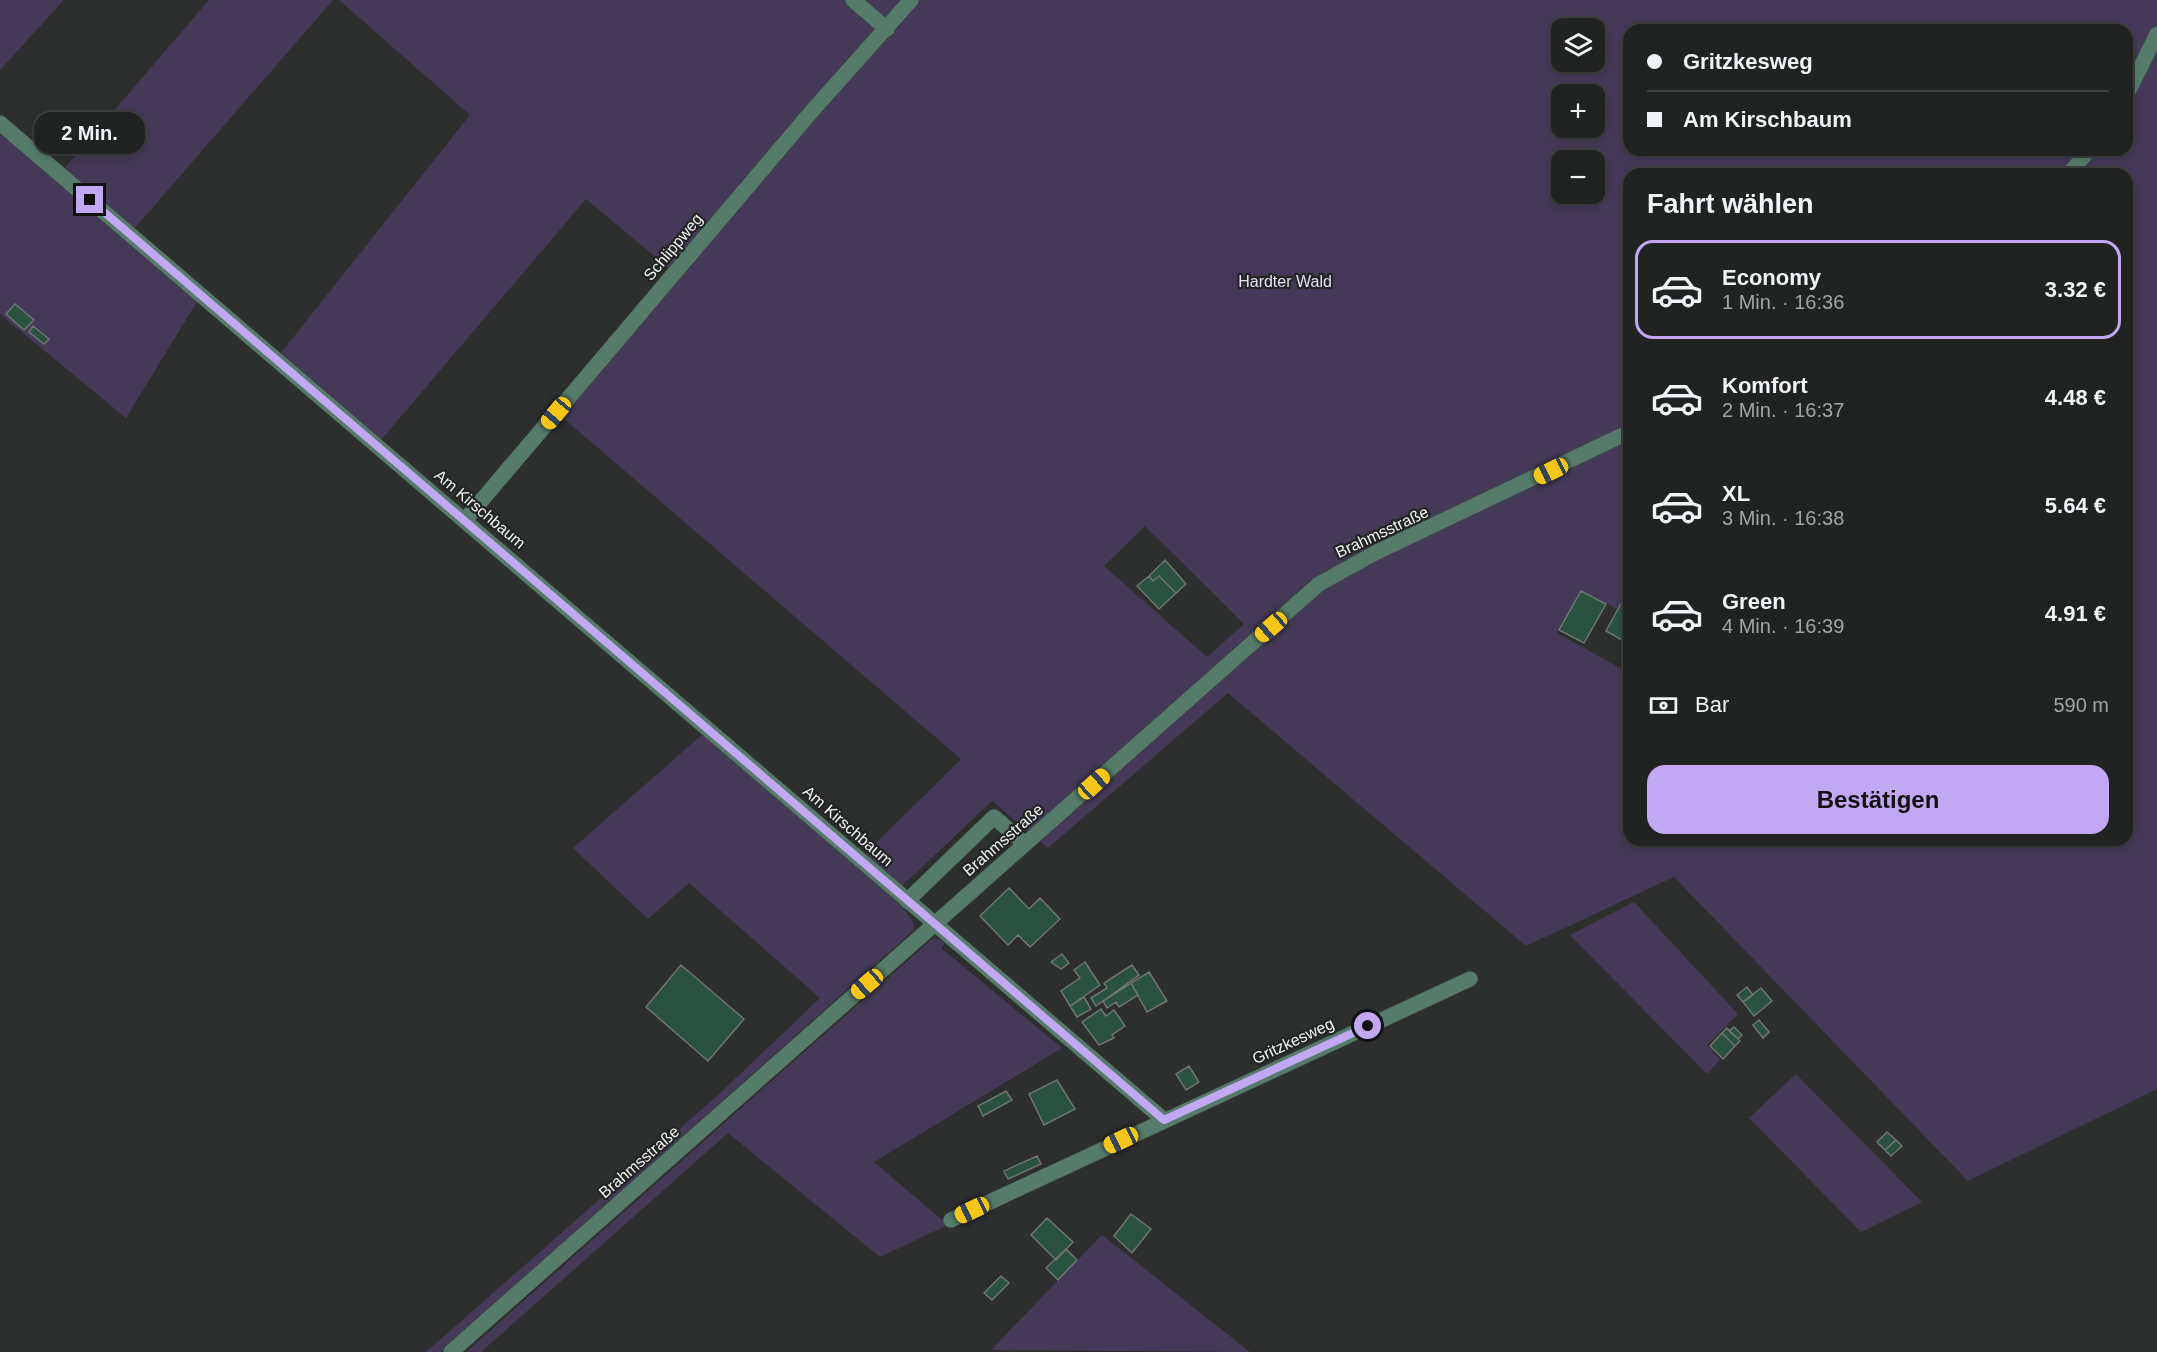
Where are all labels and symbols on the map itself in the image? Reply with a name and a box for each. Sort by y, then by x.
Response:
callout: 2 Min. [34,113,146,155]
route end [76,186,103,213]
street label: Schlippweg [640,210,706,284]
park label: Hardter Wald [1238,273,1332,290]
car [538,393,574,433]
car [1531,455,1571,487]
street label: Am Kirschbaum [431,466,529,552]
street label: Brahmsstraße [1333,503,1431,561]
car [1252,608,1290,646]
car [1075,765,1113,803]
street label: Am Kirschbaum [800,783,896,869]
street label: Brahmsstraße [960,801,1047,879]
car [848,965,886,1003]
route start [1354,1012,1381,1039]
street label: Gritzkesweg [1250,1015,1336,1067]
street label: Brahmsstraße [596,1123,683,1201]
car [1101,1124,1141,1156]
car [952,1194,992,1226]

